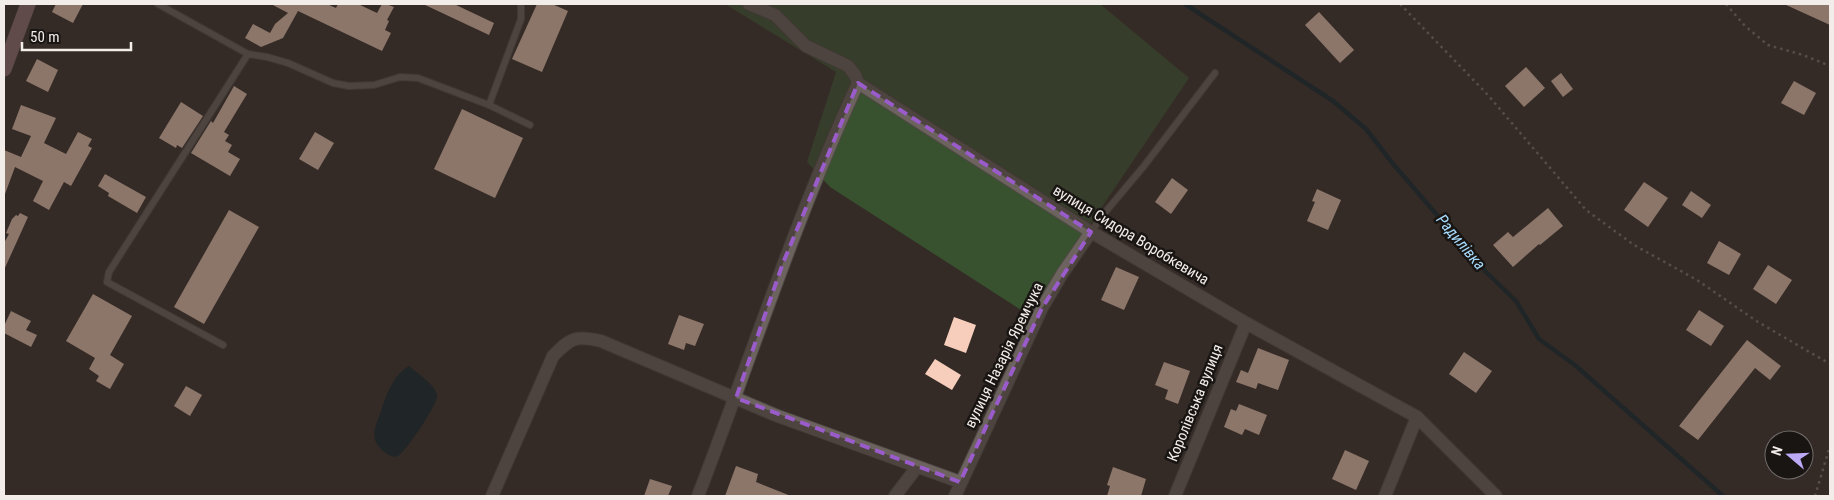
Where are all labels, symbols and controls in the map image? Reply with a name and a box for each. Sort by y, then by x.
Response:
scale bar [22,20,131,52]
text: 50 m [30,28,60,46]
street label: вулиця Сидора Воробкевича [1050,181,1212,289]
water label: Радилівка [1432,210,1490,274]
street label: вулиця Назарія Яремчука [961,279,1047,431]
street label: Королівська вулиця [1163,342,1227,464]
north arrow [1764,430,1814,480]
text: N [1768,444,1786,457]

